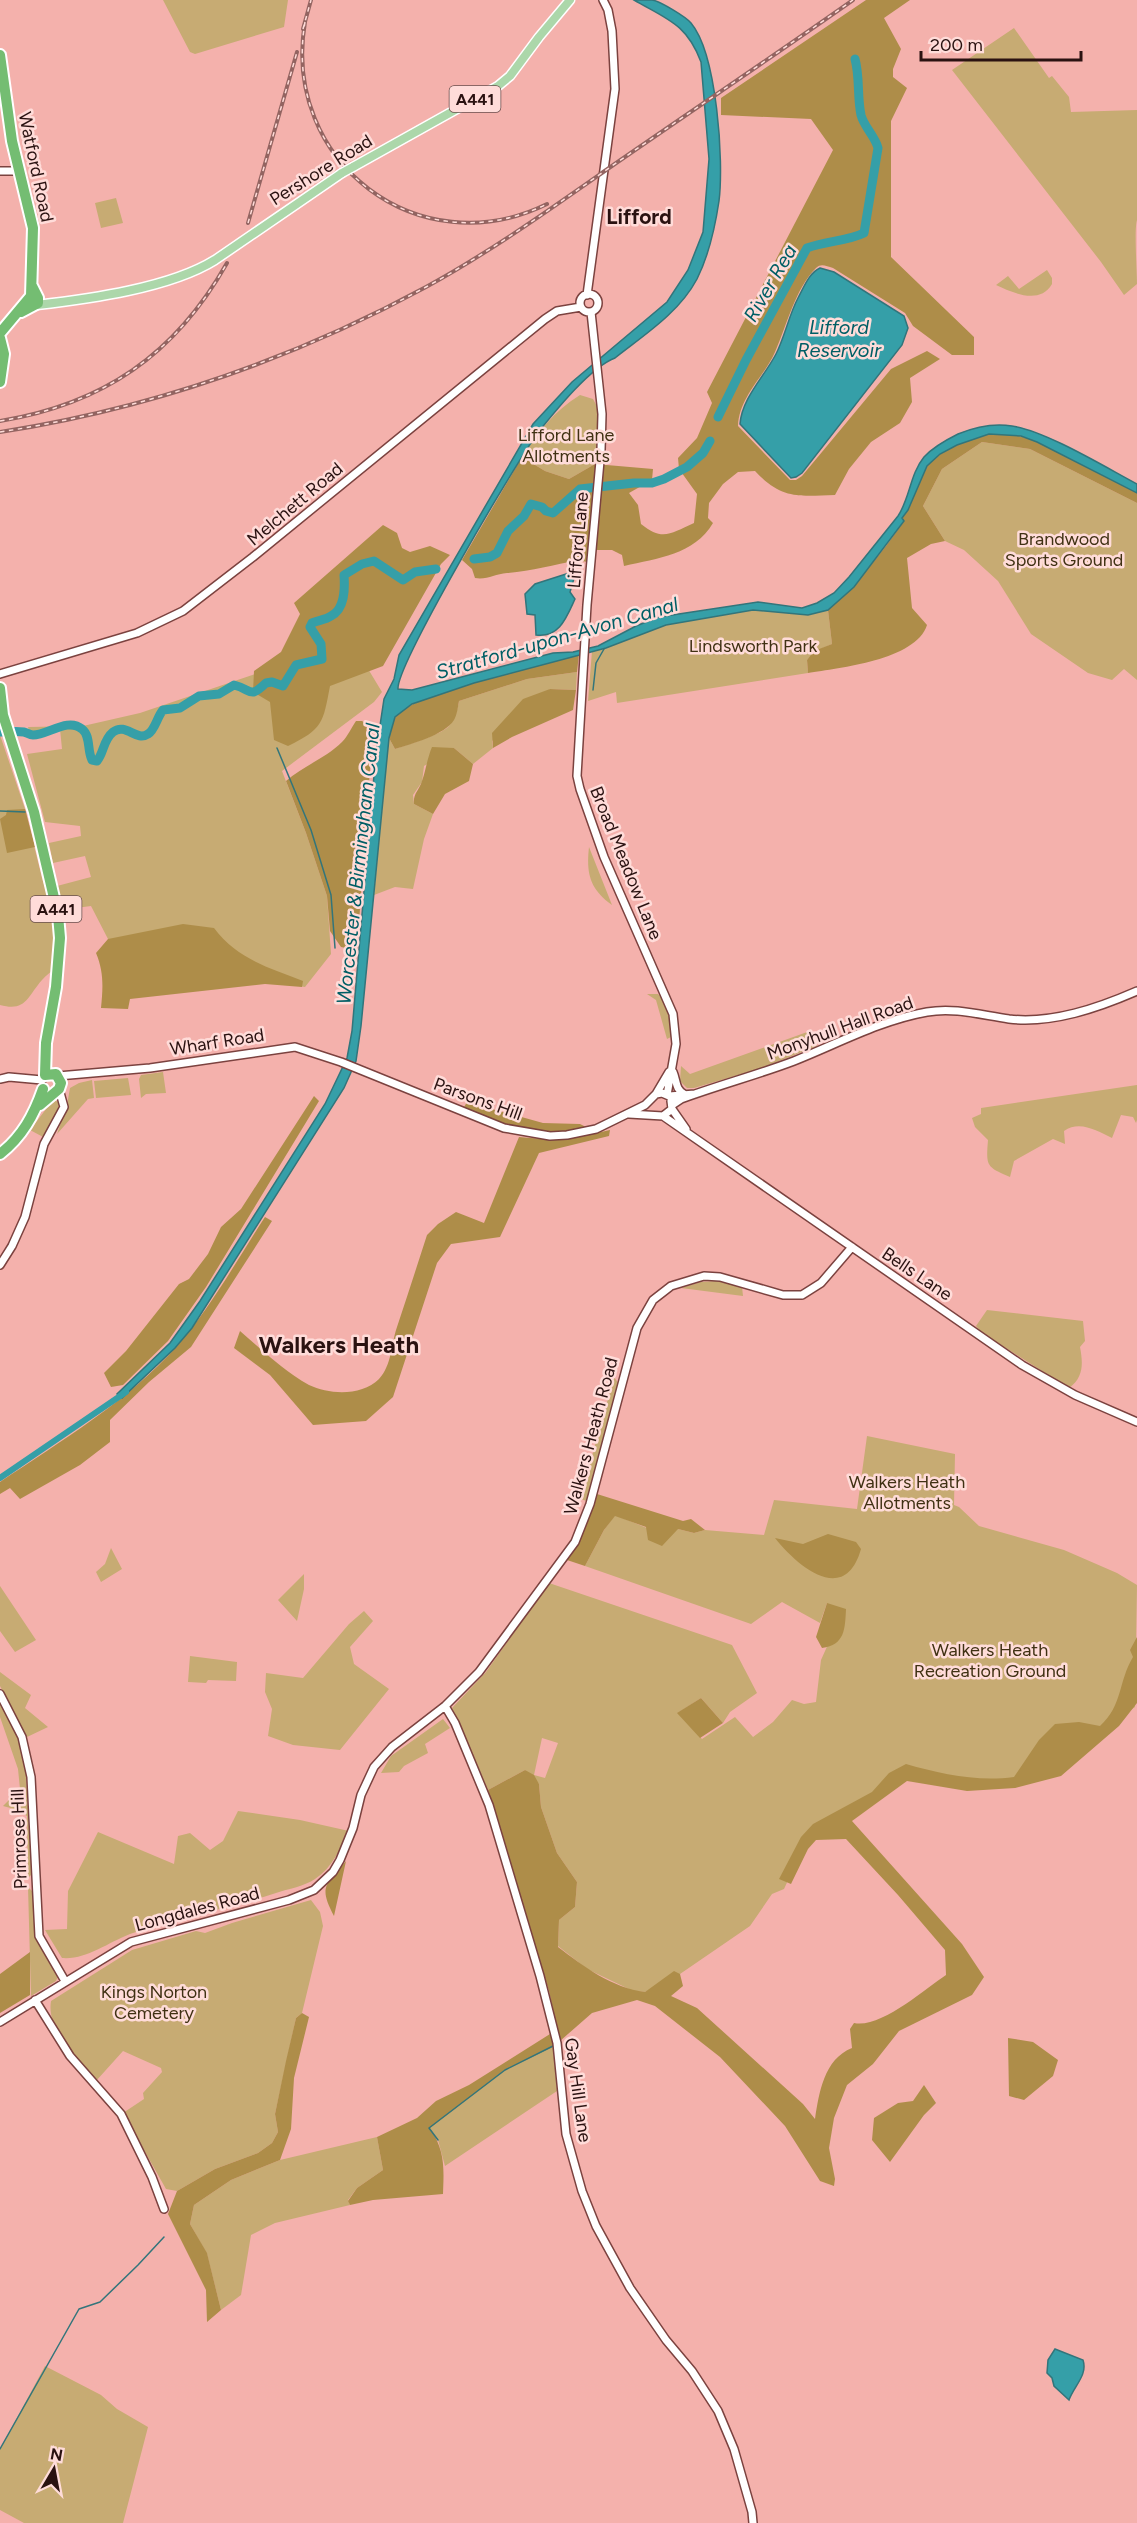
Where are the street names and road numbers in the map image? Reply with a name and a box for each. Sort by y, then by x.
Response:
road number: A441 [450,86,500,112]
street label: Watford Road [14,110,58,224]
street label: Pershore Road [266,130,376,210]
street label: Melchett Road [243,458,347,550]
street label: Lifford Lane [563,491,593,589]
street label: Broad Meadow Lane [585,783,667,943]
road number: A441 [31,896,82,922]
street label: Monyhull Hall Road [764,991,916,1065]
street label: Wharf Road [168,1024,266,1060]
street label: Parsons Hill [431,1073,525,1125]
street label: Bells Lane [878,1243,956,1306]
street label: Walkers Heath Road [559,1355,623,1517]
street label: Primrose Hill [6,1788,32,1890]
street label: Longdales Road [132,1882,262,1936]
street label: Gay Hill Lane [560,2036,596,2144]

